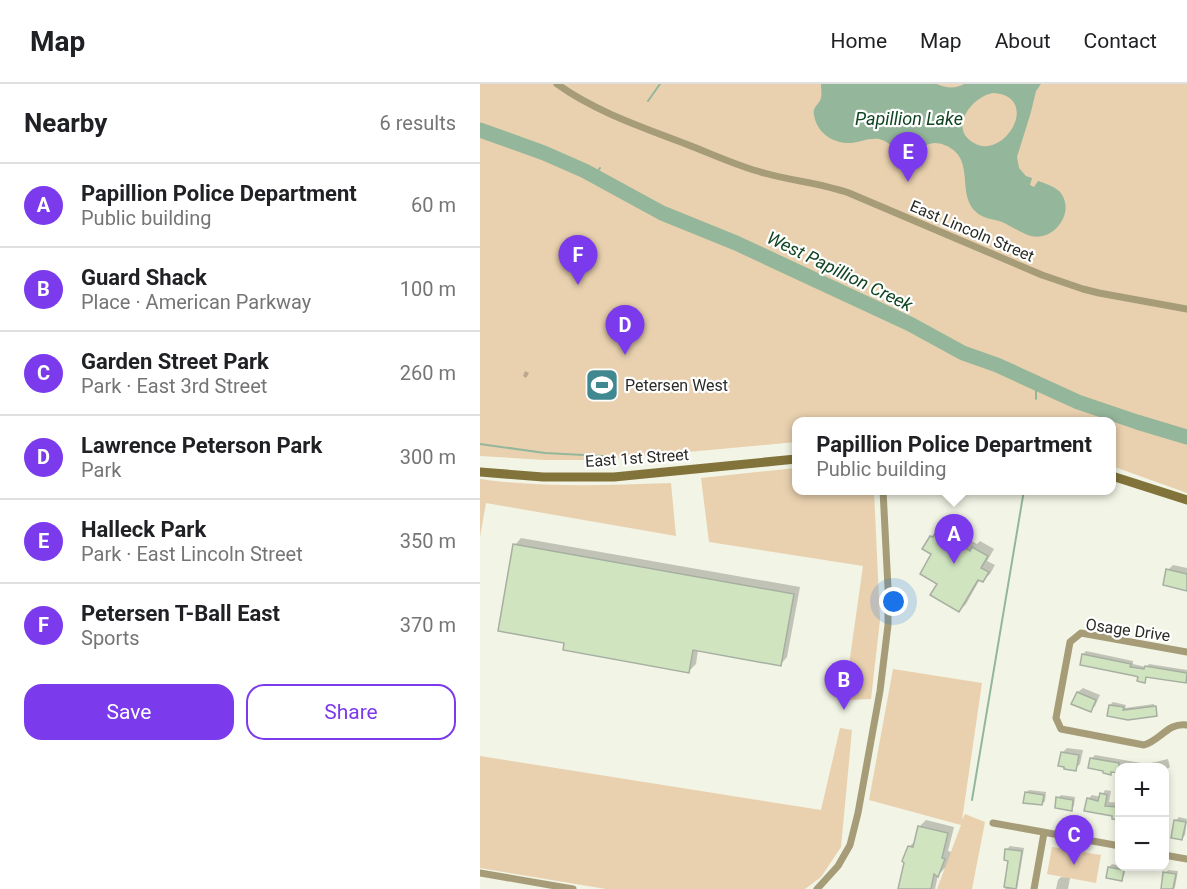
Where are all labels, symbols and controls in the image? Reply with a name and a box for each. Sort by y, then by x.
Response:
text: Map [30,25,85,58]
text: Home [831,29,887,53]
text: Map [920,29,962,53]
text: About [995,29,1051,53]
text: Contact [1084,29,1157,53]
text: Nearby [24,108,107,138]
water label: Papillion Lake [855,108,963,129]
text: 6 results [380,111,456,135]
pin: E [888,132,928,182]
text: Papillion Police Department [81,181,357,206]
text: A [37,193,50,217]
text: 60 m [411,193,456,217]
street label: East Lincoln Street [907,196,1037,266]
text: Public building [81,206,211,230]
water label: West Papillion Creek [764,227,917,316]
pin: F [558,236,598,285]
text: Guard Shack [81,265,207,290]
text: B [37,277,50,301]
text: 100 m [400,277,456,301]
text: Place · American Parkway [81,290,311,314]
pin: D [606,306,644,355]
text: Garden Street Park [81,349,269,374]
text: C [37,361,50,385]
text: 260 m [400,361,456,385]
sports icon: Petersen West [584,367,620,403]
text: Park · East 3rd Street [81,374,267,398]
place label: Petersen West [625,376,728,395]
popup [792,417,1116,495]
text: Papillion Police Department [816,432,1092,457]
text: Lawrence Peterson Park [81,433,322,458]
text: D [37,445,50,469]
text: 300 m [400,445,456,469]
street label: East 1st Street [585,445,689,471]
text: Public building [816,457,947,481]
text: Park [81,458,121,482]
pin: A [934,514,974,564]
text: Halleck Park [81,517,206,542]
text: E [38,529,49,553]
text: 350 m [400,529,456,553]
text: Park · East Lincoln Street [81,542,303,566]
your location [879,587,908,616]
text: Petersen T-Ball East [81,601,280,626]
text: F [38,613,49,637]
text: 370 m [400,613,456,637]
street label: Osage Drive [1084,615,1172,645]
text: Sports [81,626,140,650]
pin: B [824,660,864,710]
button: Save [24,684,234,740]
button: Share [246,684,456,740]
map controls [1115,763,1169,871]
button: + [1115,763,1169,817]
pin: C [1054,816,1094,865]
button: − [1115,817,1169,871]

